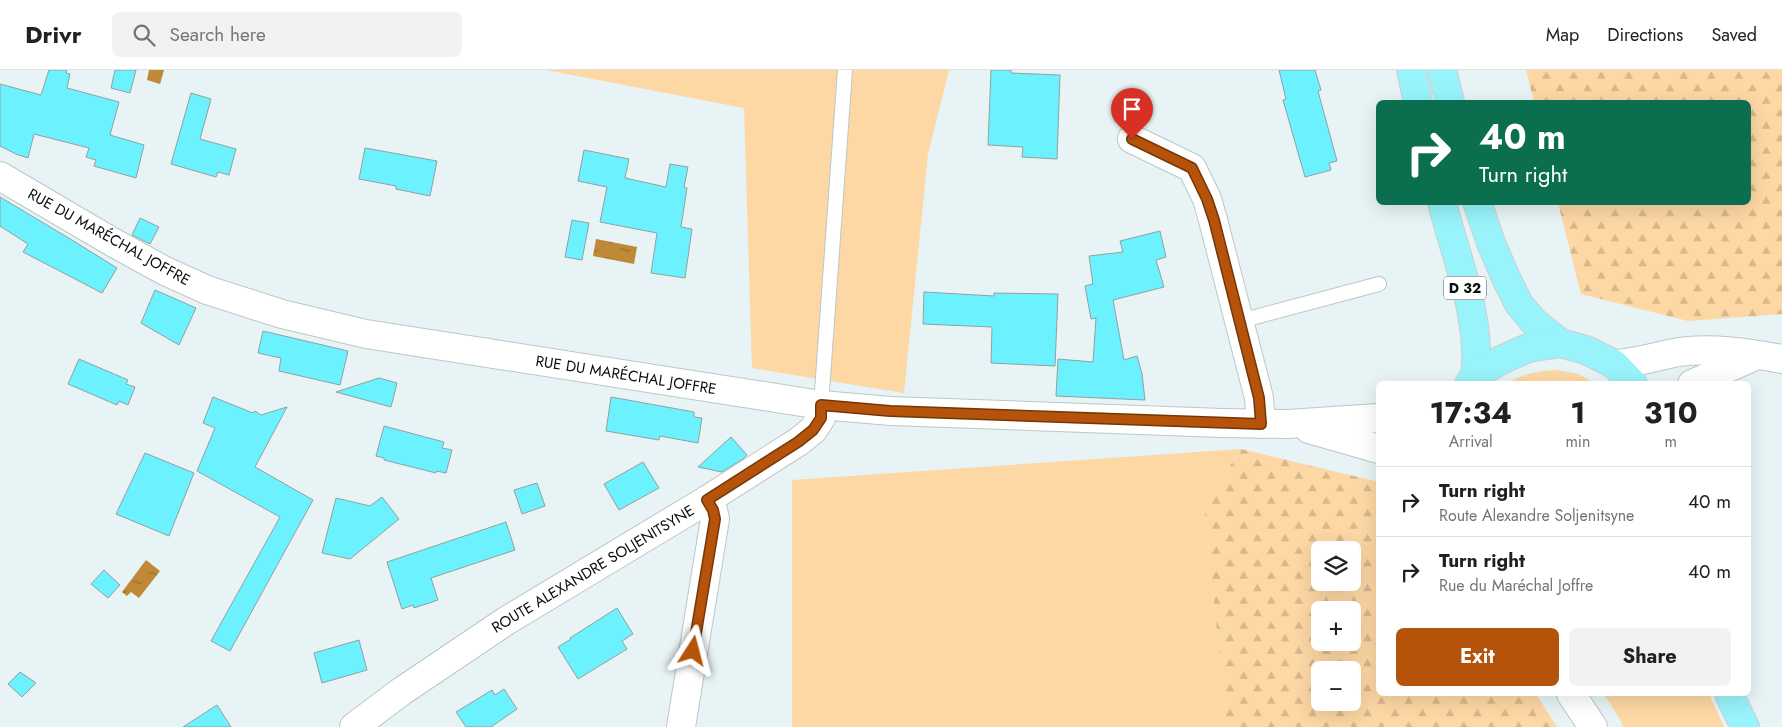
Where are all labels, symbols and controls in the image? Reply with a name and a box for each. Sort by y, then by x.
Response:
search box [112,12,462,57]
text: Drivr [25,17,82,52]
icon: search [130,21,158,49]
text: Search here [170,21,266,48]
text: Map [1546,22,1579,48]
text: Directions [1607,22,1683,48]
text: Saved [1711,22,1757,48]
pin [1111,88,1153,139]
icon: arrive [1118,95,1146,123]
text: 40 m [1479,112,1566,162]
icon: right [1396,120,1461,185]
text: Turn right [1479,158,1567,190]
street label: RUE DU MARÉCHAL JOFFRE [24,183,194,291]
road number: D 32 [1444,277,1486,300]
street label: RUE DU MARÉCHAL JOFFRE [534,350,718,400]
text: 17:34 [1429,391,1512,434]
text: 1 [1570,391,1586,434]
text: 310 [1644,391,1698,434]
text: Arrival [1449,430,1493,453]
text: min [1565,430,1590,453]
text: m [1664,430,1677,453]
text: Turn right [1439,477,1525,504]
icon: right [1396,488,1424,516]
text: 40 m [1688,488,1731,515]
street label: ROUTE ALEXANDRE SOLJENITSYNE [488,500,698,638]
text: Route Alexandre Soljenitsyne [1439,504,1634,527]
map controls [1311,541,1361,711]
button: layers [1311,541,1361,591]
text: Turn right [1439,547,1525,574]
icon: right [1396,558,1424,586]
text: 40 m [1688,558,1731,585]
text: Rue du Maréchal Joffre [1439,574,1593,597]
button: + [1311,601,1361,651]
position arrow [666,624,718,676]
button: Exit [1396,628,1559,686]
button: Share [1569,628,1731,686]
button: − [1311,661,1361,711]

